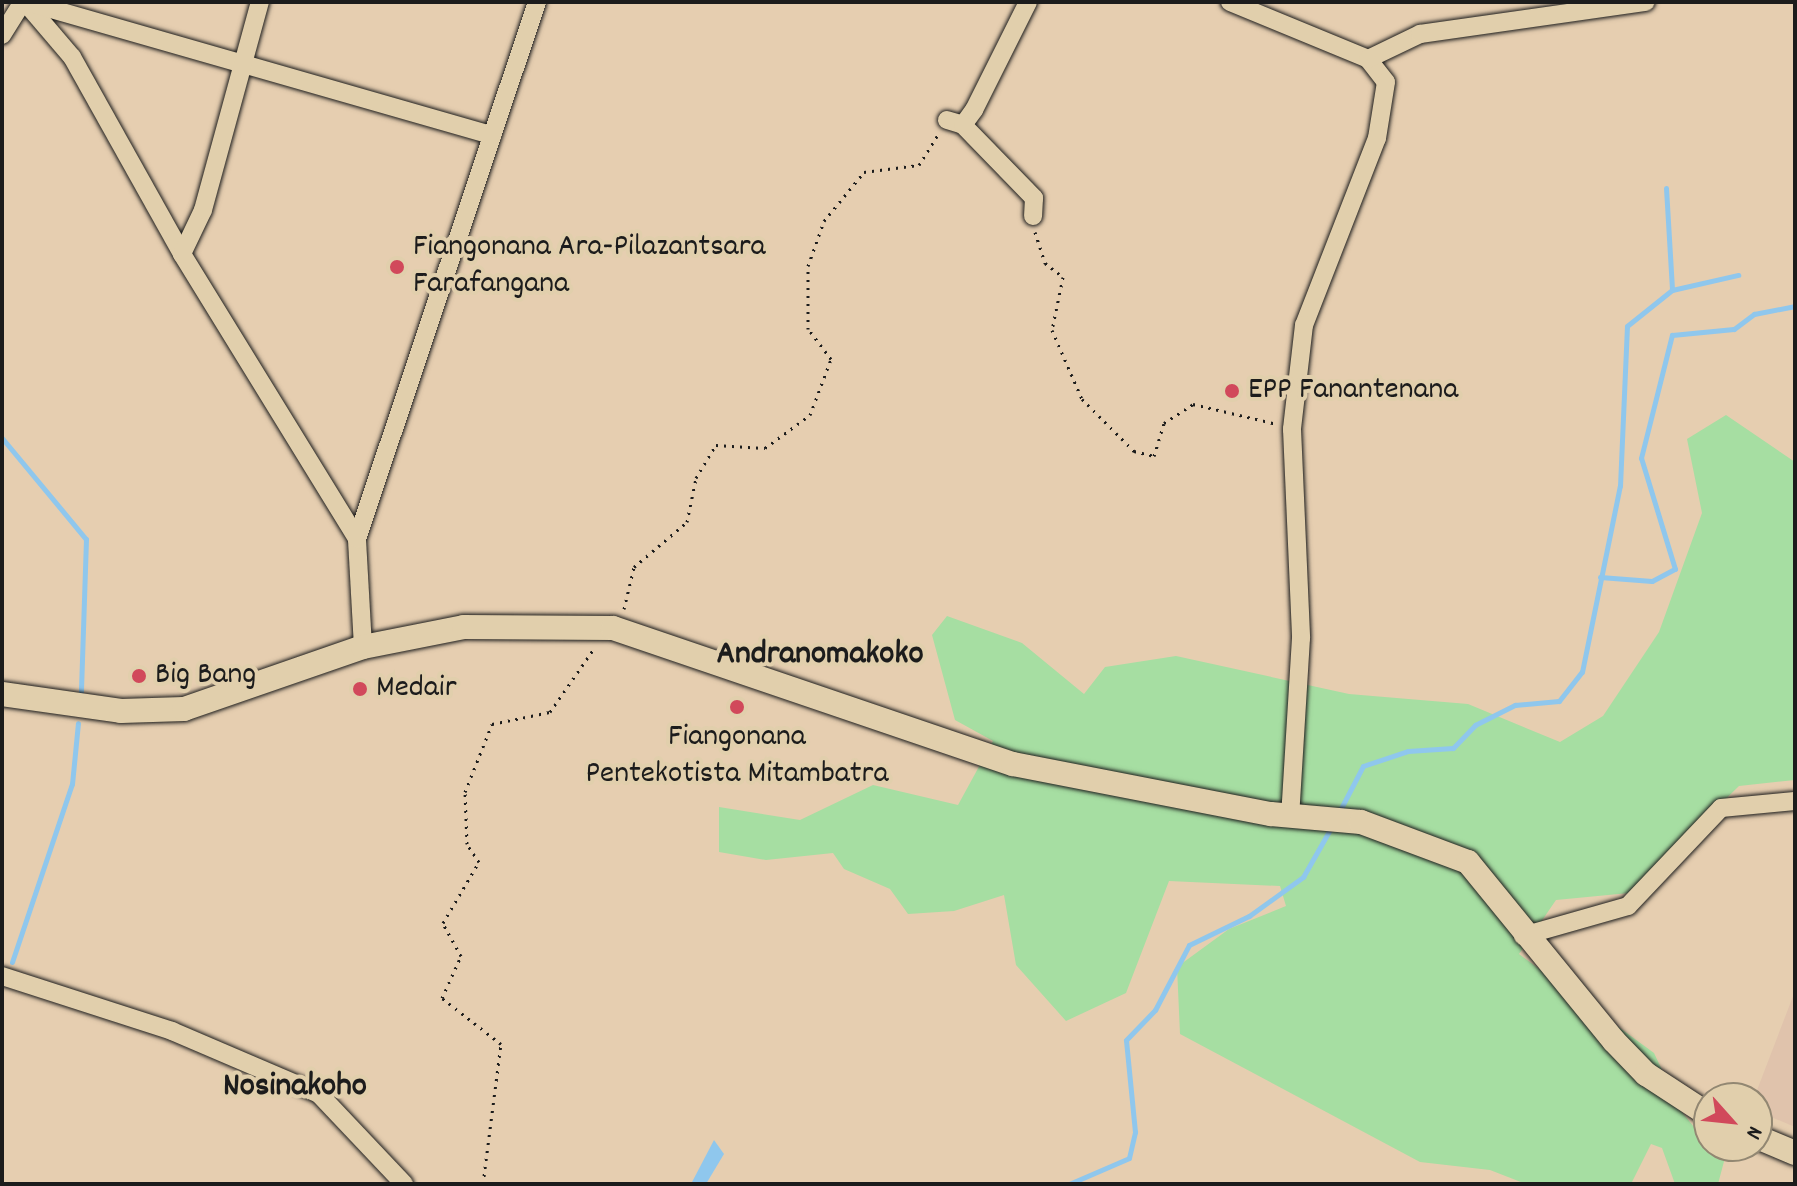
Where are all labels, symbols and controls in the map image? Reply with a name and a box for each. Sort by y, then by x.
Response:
place label: Fiangonana Ara-Pilazantsara Farafangana [413,230,766,305]
marker: Fiangonana Ara-Pilazantsara Farafangana [388,258,406,276]
place label: EPP Fanantenana [1248,372,1458,410]
marker: EPP Fanantenana [1223,382,1241,400]
district label: Andranomakoko [716,636,924,676]
place label: Big Bang [155,657,256,695]
marker: Big Bang [130,667,148,685]
place label: Medair [376,670,457,708]
marker: Medair [351,680,369,698]
marker: Fiangonana Pentekotista Mitambatra [728,698,746,716]
place label: Fiangonana Pentekotista Mitambatra [586,720,888,795]
district label: Nosinakoho [223,1068,367,1108]
north arrow [1693,1082,1773,1162]
text: N [1737,1120,1769,1144]

